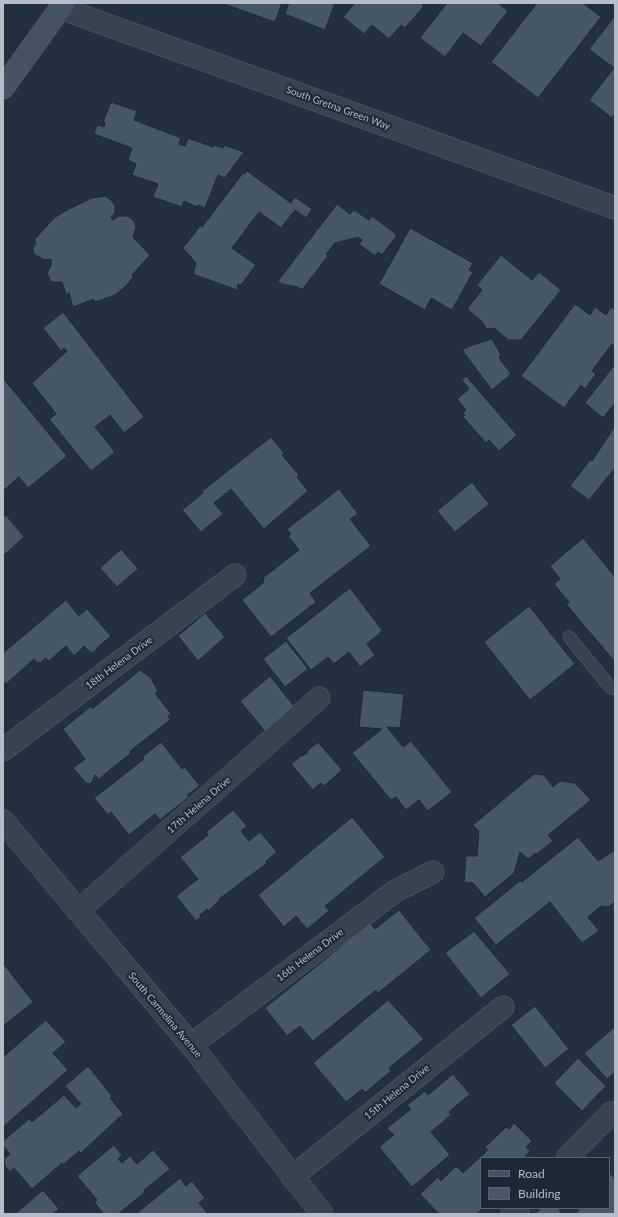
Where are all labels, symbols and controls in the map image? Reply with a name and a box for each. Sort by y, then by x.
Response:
street label: South Gretna Green Way [284,84,392,132]
street label: 18th Helena Drive [83,634,155,692]
street label: 17th Helena Drive [165,774,233,836]
street label: 16th Helena Drive [274,926,346,984]
street label: South Carmelina Avenue [126,970,204,1060]
street label: 15th Helena Drive [362,1062,432,1122]
legend [480,1157,610,1209]
text: Road [518,1166,545,1181]
text: Building [518,1186,561,1201]

